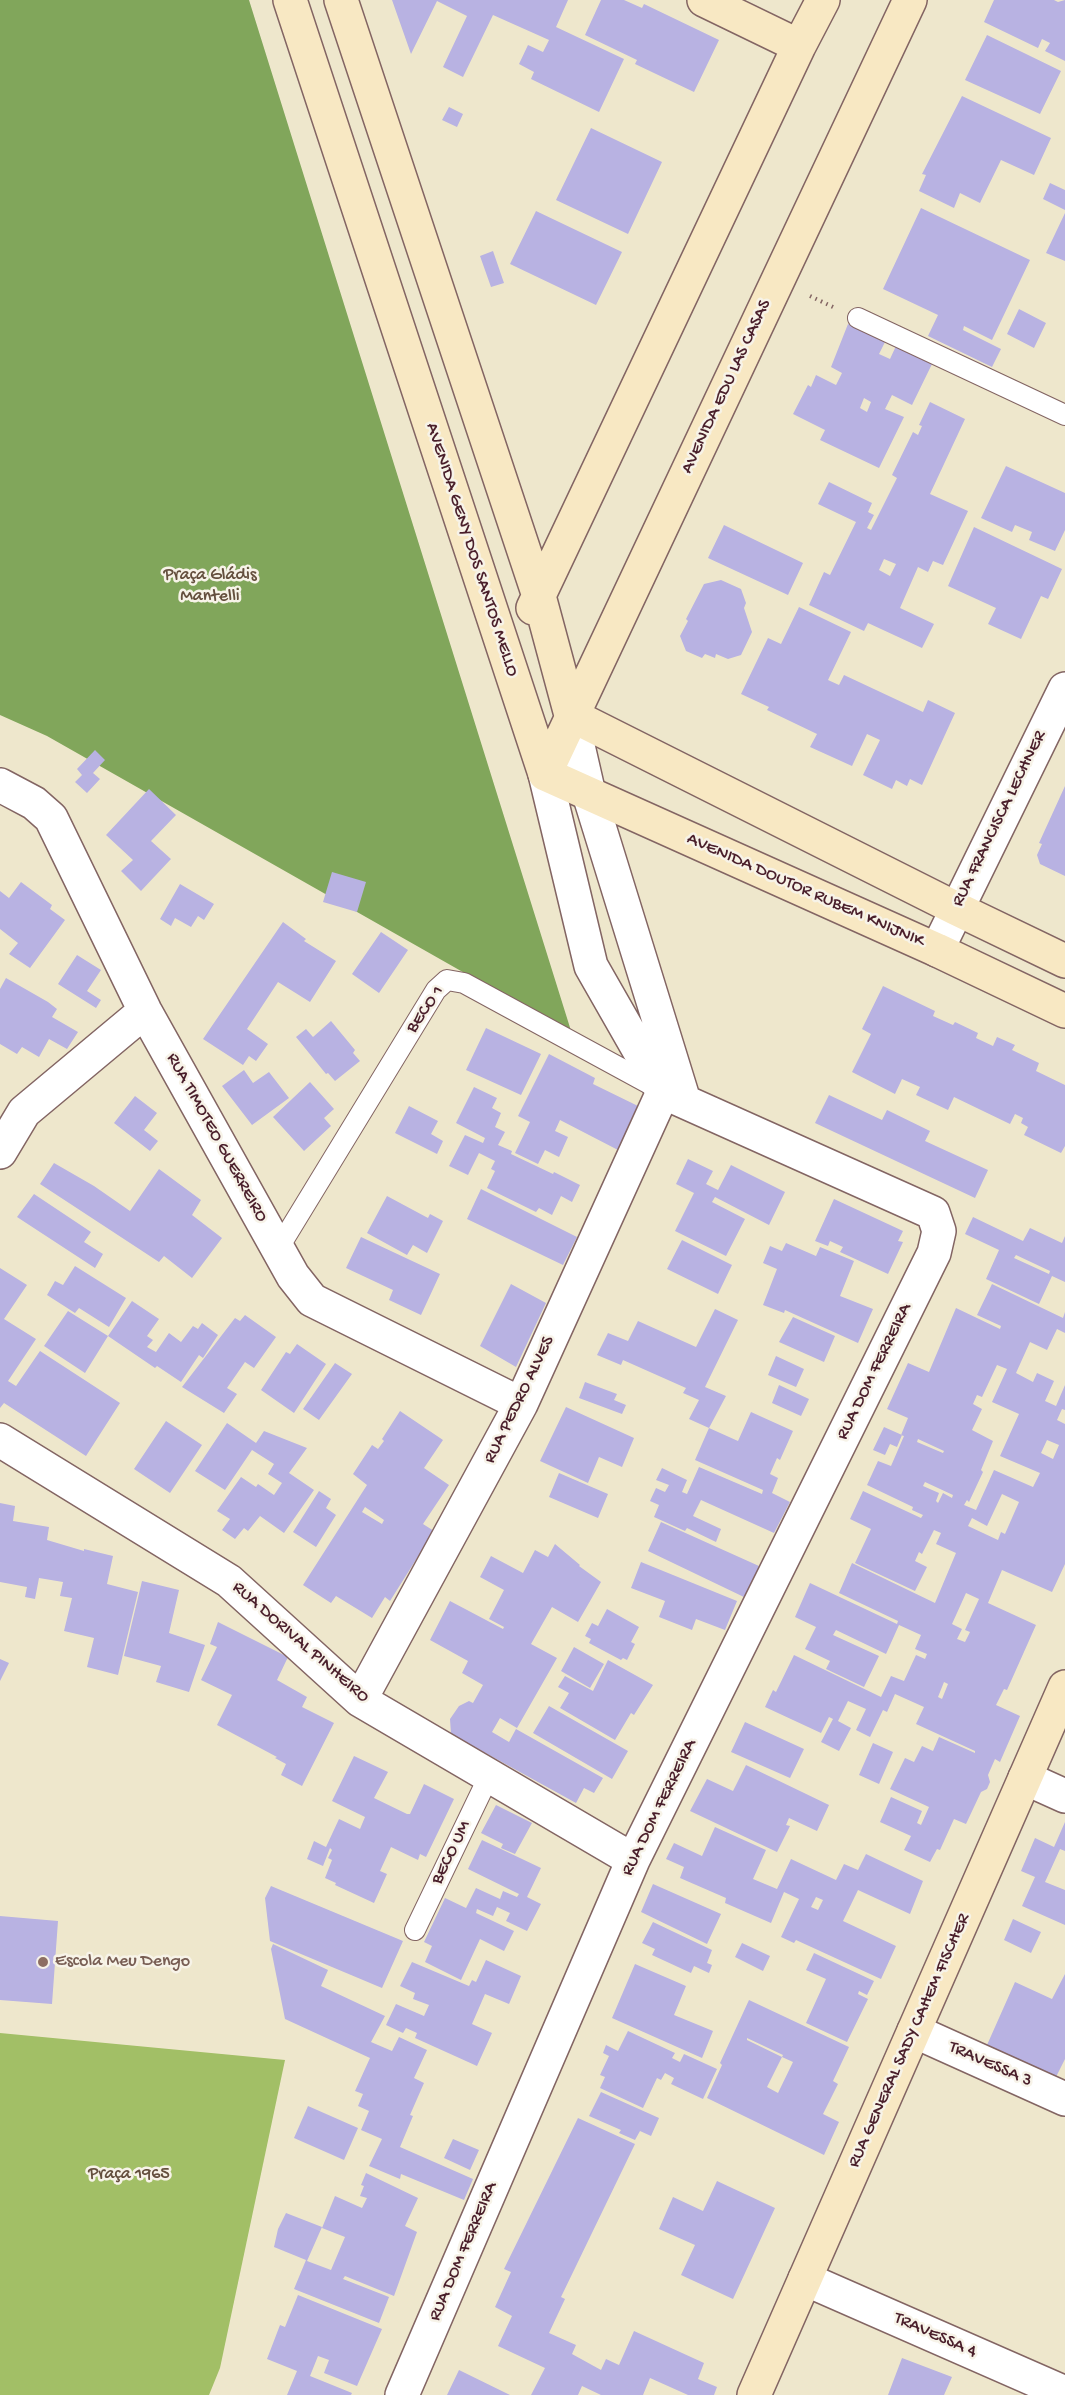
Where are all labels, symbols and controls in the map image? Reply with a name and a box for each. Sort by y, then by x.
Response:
street label: AVENIDA EDU LAS CASAS [677,296,777,478]
street label: AVENIDA GENY DOS SANTOS MELLO [420,420,522,680]
park label: Praça Gládis Mantelli [163,565,257,608]
street label: RUA FRANCISCA LECHNER [948,728,1052,910]
street label: AVENIDA DOUTOR RUBEM KNIJNIK [683,829,927,953]
street label: BECO 1 [402,982,450,1038]
street label: RUA TIMOTEO GUERREIRO [160,1050,272,1226]
street label: RUA DOM FERREIRA [833,1300,917,1444]
street label: RUA PEDRO ALVES [480,1333,560,1467]
street label: RUA DORIVAL PINHEIRO [227,1578,373,1708]
street label: RUA DOM FERREIRA [618,1736,702,1880]
street label: BECO UM [427,1818,477,1888]
street label: RUA GENERAL SADY CAHEM FISCHER [844,1911,976,2171]
place label: Escola Meu Dengo [55,1951,190,1973]
marker: Escola Meu Dengo [36,1955,50,1969]
street label: TRAVESSA 3 [945,2037,1035,2093]
park label: Praça 1965 [88,2164,170,2186]
street label: RUA DOM FERREIRA [425,2179,503,2325]
street label: TRAVESSA 4 [890,2308,980,2364]

